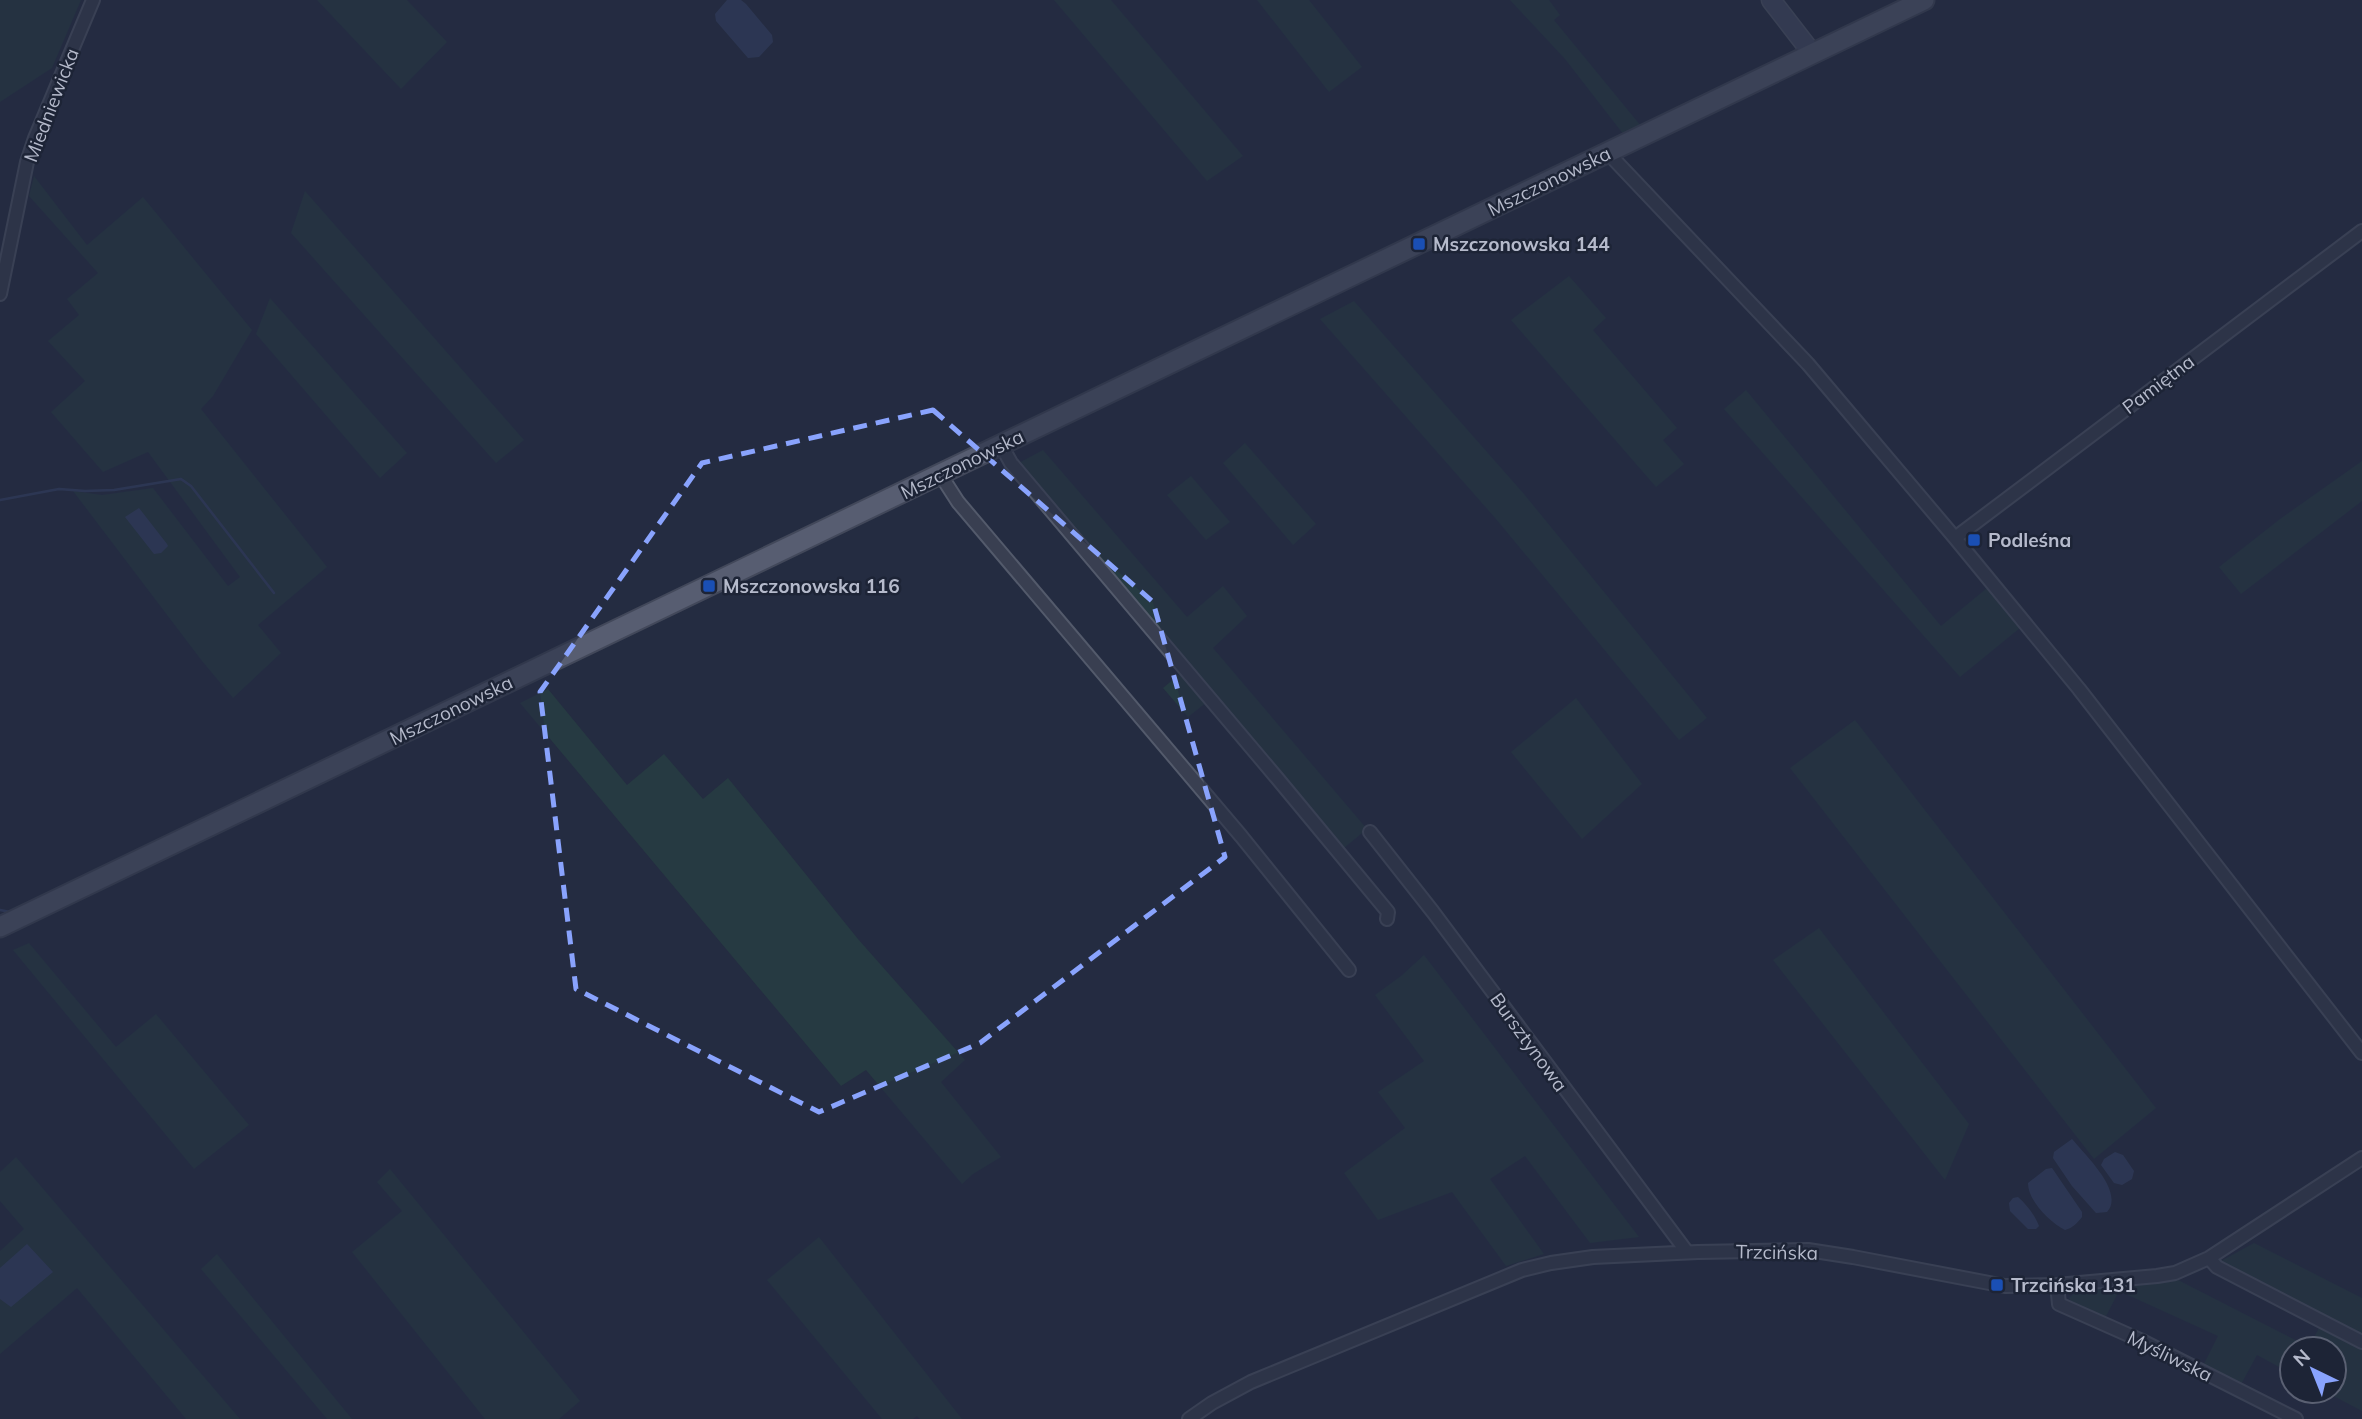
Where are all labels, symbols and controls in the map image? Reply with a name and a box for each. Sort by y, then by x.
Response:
street label: Miedniewicka [18,45,84,165]
street label: Mszczonowska [1484,141,1614,221]
place label: Mszczonowska 144 [1433,232,1610,256]
marker: Mszczonowska 144 [1411,236,1427,252]
street label: Pamiętna [2117,349,2199,419]
street label: Mszczonowska [897,424,1027,504]
place label: Podleśna [1988,528,2071,552]
marker: Podleśna [1966,532,1982,548]
place label: Mszczonowska 116 [723,574,900,598]
marker: Mszczonowska 116 [701,578,717,594]
street label: Mszczonowska [386,670,516,750]
street label: Bursztynowa [1485,988,1573,1096]
street label: Trzcińska [1736,1239,1818,1265]
place label: Trzcińska 131 [2011,1273,2136,1297]
marker: Trzcińska 131 [1989,1277,2005,1293]
street label: Myśliwska [2124,1325,2216,1387]
north arrow [2278,1335,2348,1405]
text: N [2288,1344,2315,1371]

